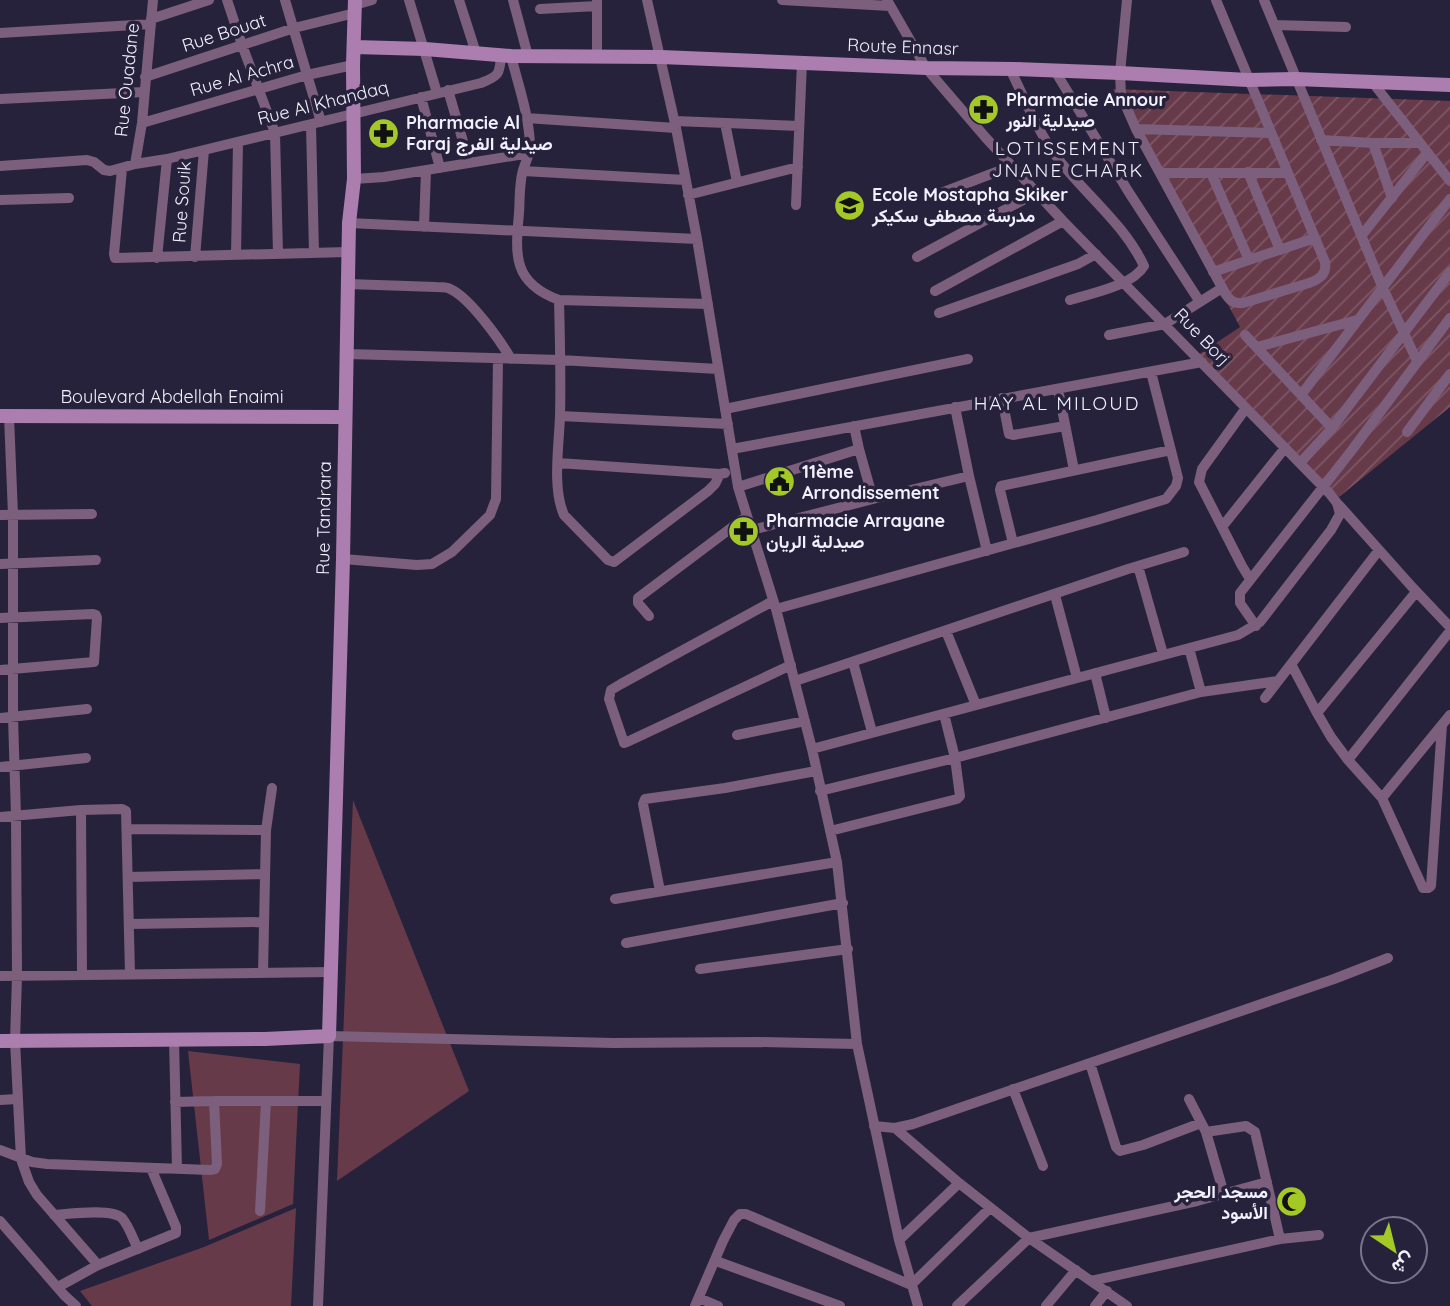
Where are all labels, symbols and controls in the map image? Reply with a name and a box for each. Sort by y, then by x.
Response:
street label: Rue Bouat [179,8,269,57]
street label: Rue Ouadane [109,22,144,138]
street label: Route Ennasr [847,33,959,60]
street label: Rue Al Achra [187,50,296,101]
street label: Rue Al Khandaq [255,75,391,130]
place label: Pharmacie Annour صيدلية النور [1005,88,1166,132]
pharmacy icon: Pharmacie Annour صيدلية النور [966,93,1000,127]
place label: Pharmacie Al Faraj صيدلية الفرج [406,111,553,156]
pharmacy icon: Pharmacie Al Faraj صيدلية الفرج [366,116,400,150]
district label: LOTISSEMENT JNANE CHARK [992,136,1144,182]
street label: Rue Souik [167,160,196,244]
place label: Ecole Mostapha Skiker مدرسة مصطفى سكيكر [871,183,1068,227]
school or university icon: Ecole Mostapha Skiker مدرسة مصطفى سكيكر [832,188,866,222]
street label: Rue Borj [1169,303,1235,370]
street label: Boulevard Abdellah Enaimi [60,385,284,408]
district label: HAY AL MILOUD [974,391,1140,415]
place label: 11ème Arrondissement [802,460,940,504]
street label: Rue Tandrara [311,461,336,575]
public building icon: 11ème Arrondissement [762,465,796,499]
place label: Pharmacie Arrayane صيدلية الريان [766,509,945,553]
pharmacy icon: Pharmacie Arrayane صيدلية الريان [726,514,760,548]
place label: مسجد الحجر الأسود [1173,1180,1268,1224]
mosque icon: مسجد الحجر الأسود [1274,1185,1308,1219]
north arrow [1359,1215,1429,1285]
text: ش [1387,1248,1420,1280]

